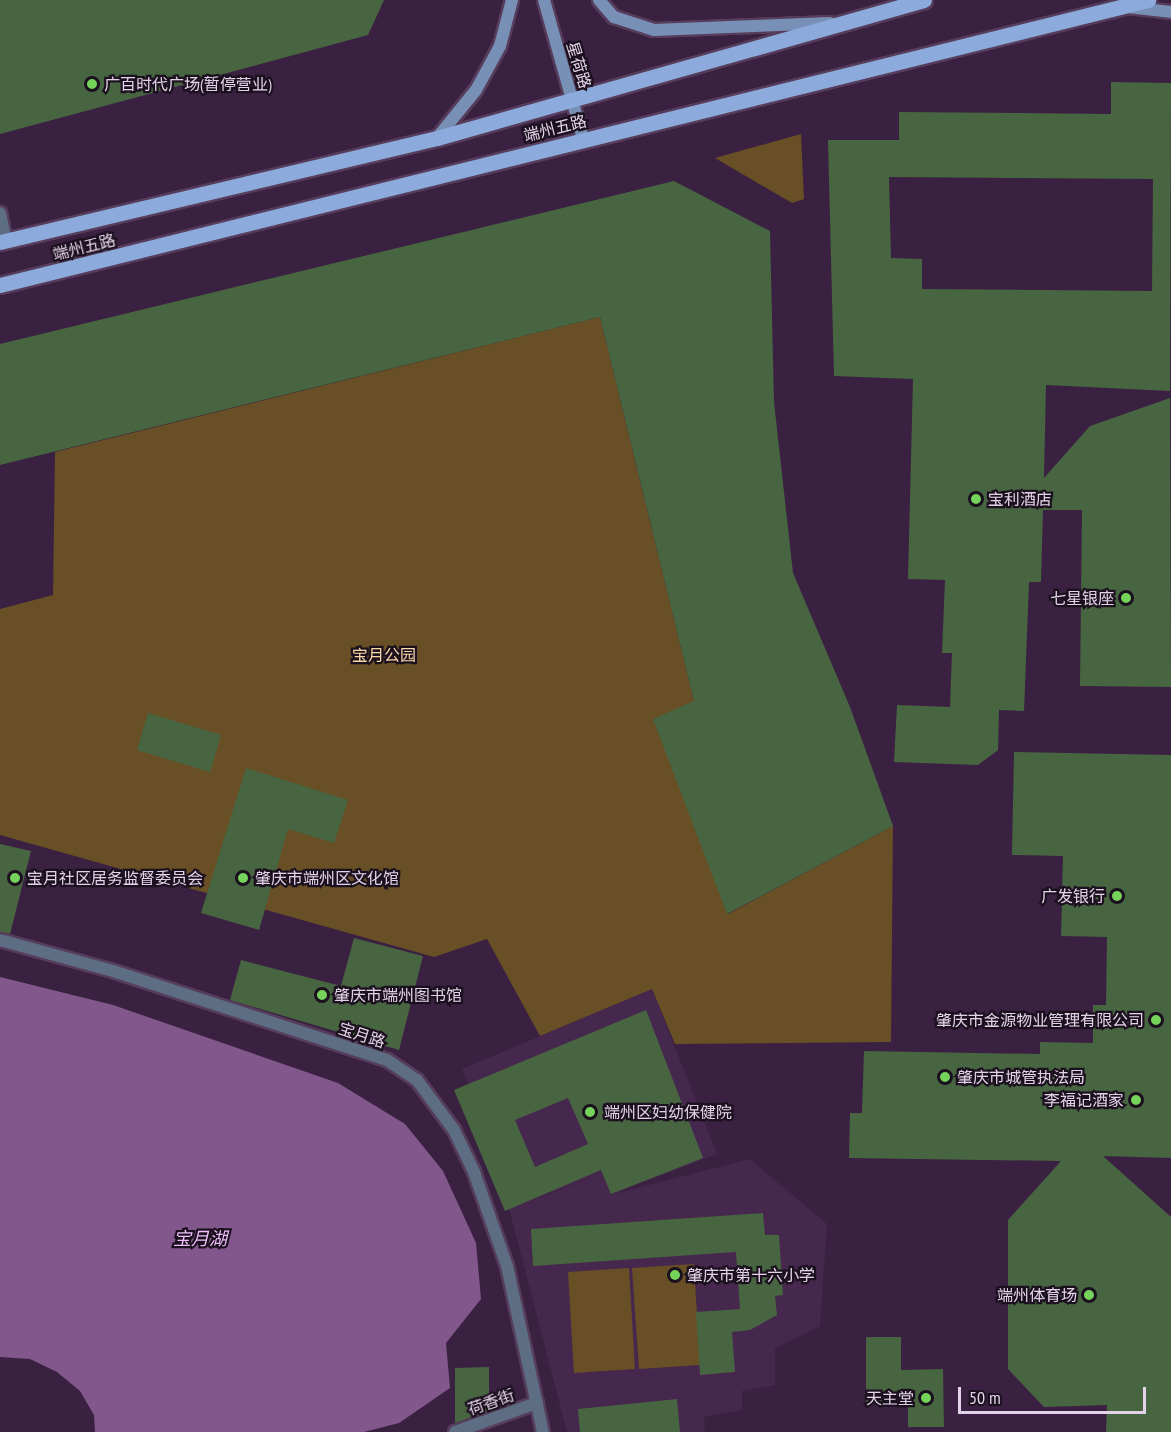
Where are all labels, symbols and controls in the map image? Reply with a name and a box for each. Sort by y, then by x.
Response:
street label: 星荷路 [563,39,595,91]
place label: 广百时代广场(暂停营业) [104,74,271,94]
marker: 广百时代广场(暂停营业) [85,77,99,91]
street label: 端州五路 [522,111,588,145]
street label: 端州五路 [51,230,117,264]
place label: 宝利酒店 [988,489,1052,509]
marker: 宝利酒店 [969,492,983,506]
place label: 七星银座 [1050,588,1114,608]
marker: 七星银座 [1119,591,1133,605]
park label: 宝月公园 [352,645,416,665]
place label: 宝月社区居务监督委员会 [27,868,203,888]
place label: 肇庆市端州区文化馆 [255,868,399,888]
marker: 宝月社区居务监督委员会 [8,871,22,885]
marker: 肇庆市端州区文化馆 [236,871,250,885]
place label: 广发银行 [1041,886,1105,906]
marker: 广发银行 [1110,889,1124,903]
place label: 肇庆市端州图书馆 [334,985,462,1005]
marker: 肇庆市端州图书馆 [315,988,329,1002]
place label: 肇庆市金源物业管理有限公司 [936,1010,1144,1030]
marker: 肇庆市金源物业管理有限公司 [1149,1013,1163,1027]
street label: 宝月路 [336,1018,388,1052]
place label: 肇庆市城管执法局 [957,1067,1085,1087]
marker: 肇庆市城管执法局 [938,1070,952,1084]
place label: 李福记酒家 [1044,1090,1124,1110]
marker: 李福记酒家 [1129,1093,1143,1107]
place label: 端州区妇幼保健院 [604,1102,732,1122]
marker: 端州区妇幼保健院 [581,1103,599,1121]
water label: 宝月湖 [173,1228,227,1250]
place label: 肇庆市第十六小学 [687,1265,815,1285]
marker: 肇庆市第十六小学 [668,1268,682,1282]
place label: 端州体育场 [997,1285,1077,1305]
marker: 端州体育场 [1082,1288,1096,1302]
scale bar [961,1375,1148,1413]
street label: 荷香街 [465,1385,517,1419]
text: 50 m [969,1386,1001,1409]
place label: 天主堂 [866,1388,914,1408]
marker: 天主堂 [919,1391,933,1405]

